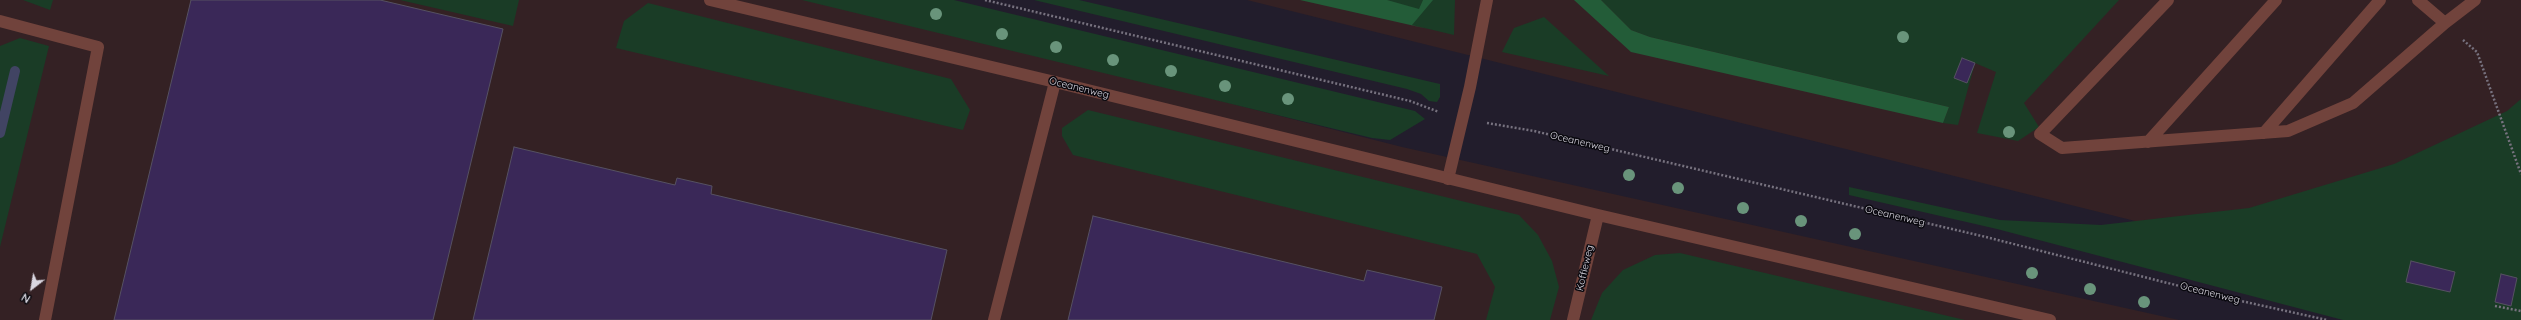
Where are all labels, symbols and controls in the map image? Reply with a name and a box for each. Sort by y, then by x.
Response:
street label: Oceanenweg [1048,75,1110,101]
street label: Oceanenweg [1549,129,1611,155]
street label: Oceanenweg [1864,203,1926,229]
street label: Koffieweg [1574,244,1596,292]
north arrow [12,268,52,308]
street label: Oceanenweg [2179,280,2241,306]
text: N [19,290,33,306]

